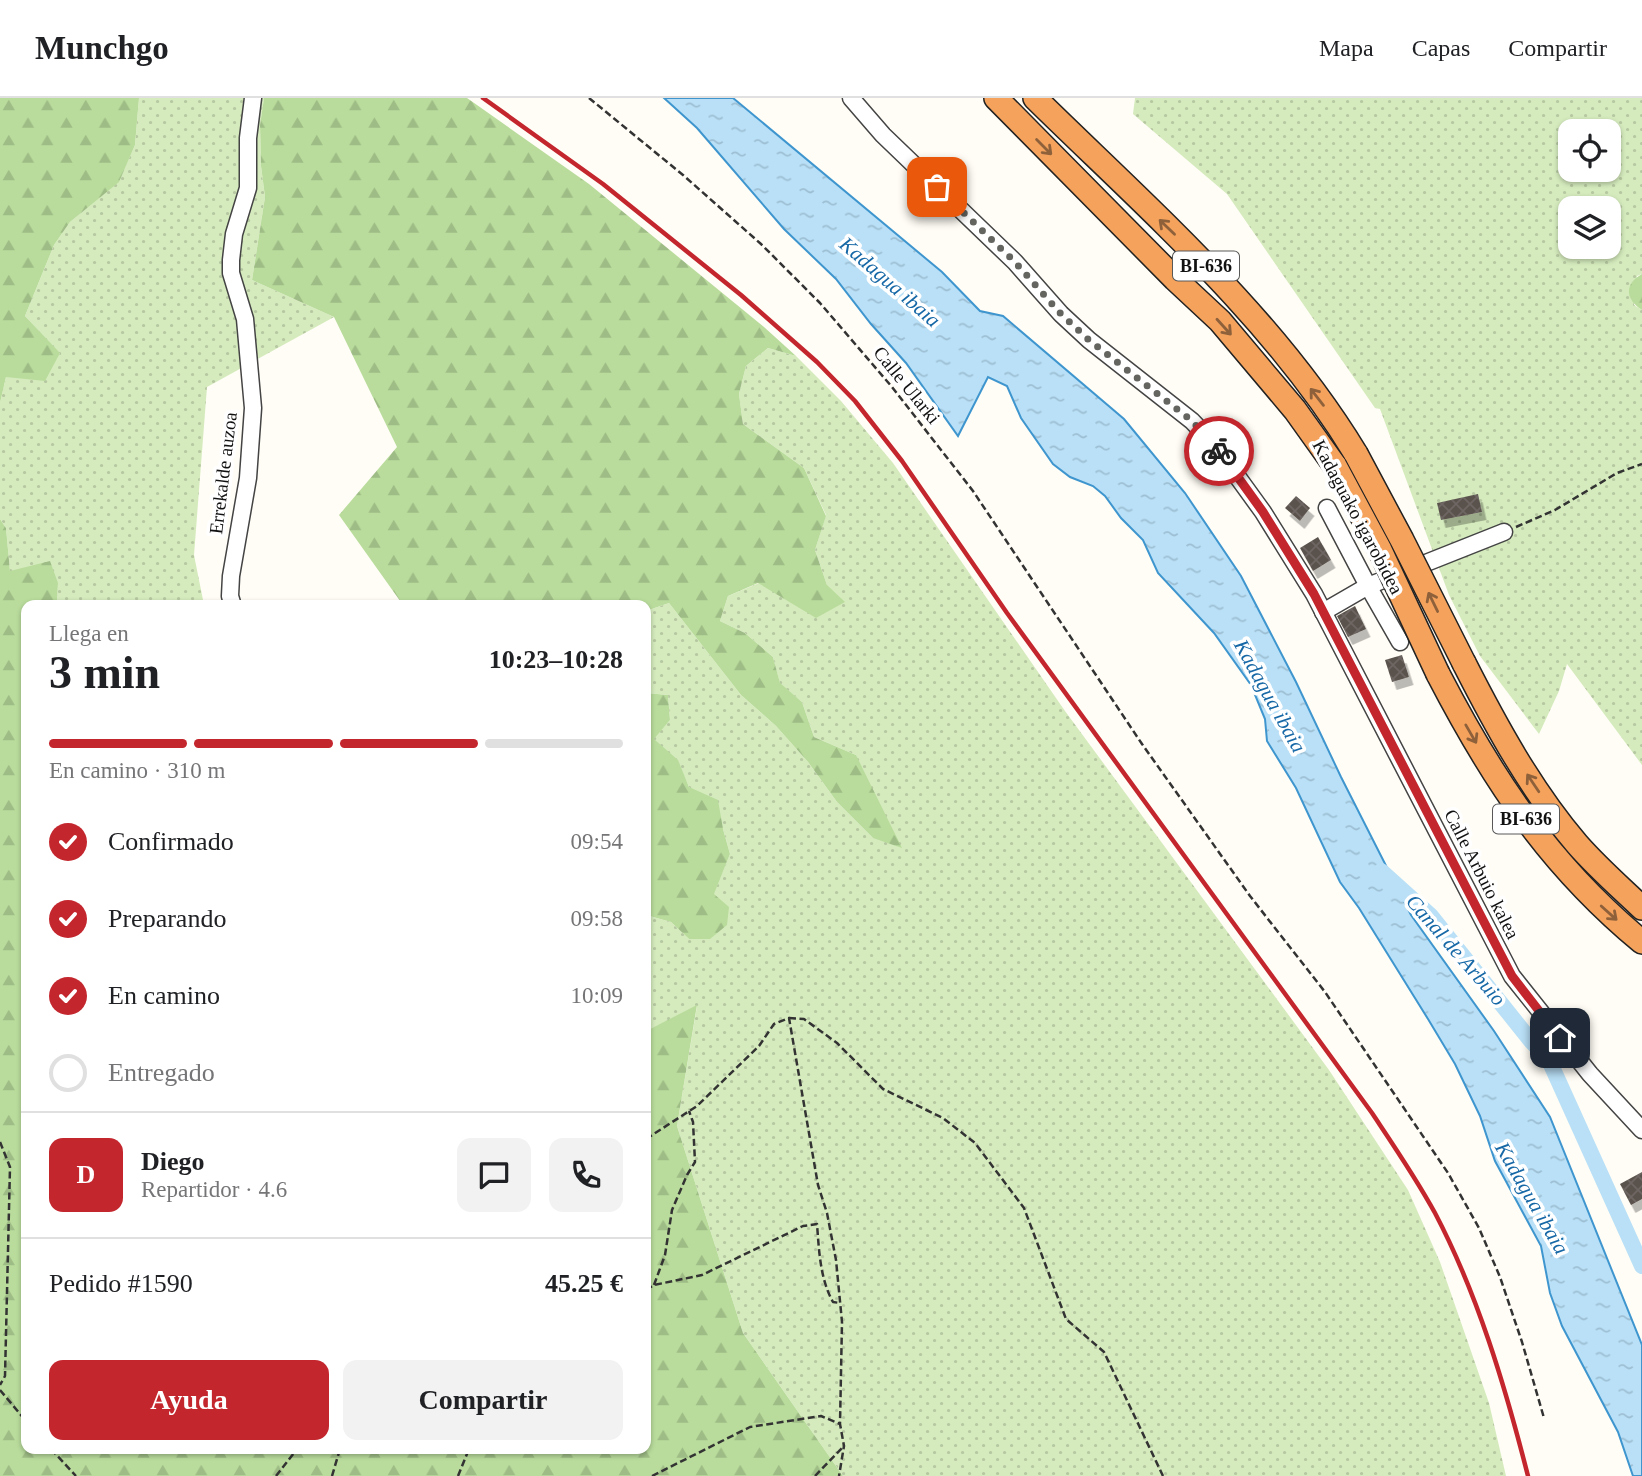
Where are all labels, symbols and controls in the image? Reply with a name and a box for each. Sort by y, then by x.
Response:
text: Munchgo [35,30,169,66]
text: Mapa [1319,35,1374,61]
text: Capas [1412,35,1470,61]
text: Compartir [1508,35,1607,61]
map controls [1558,119,1621,259]
button: locate [1558,119,1621,182]
one-way arrow [1035,138,1052,155]
pin [907,157,967,217]
icon: bag [918,168,956,206]
button: layers [1558,196,1621,259]
one-way arrow [1159,218,1176,235]
water label: Kadagua ibaia [834,231,945,332]
road number: BI-636 [1173,252,1239,280]
one-way arrow [1216,318,1233,335]
street label: Calle Ularki [869,342,945,428]
one-way arrow [1310,389,1325,407]
street label: Errekalde auzoa [205,410,241,535]
courier [1184,416,1254,486]
icon: bike [1200,432,1238,470]
street label: Kadaguako igarobidea [1308,436,1408,598]
one-way arrow [1426,592,1440,613]
text: Llega en [49,621,129,646]
water label: Kadagua ibaia [1229,634,1311,757]
text: 10:23–10:28 [489,645,623,674]
text: 3 min [49,647,160,698]
one-way arrow [1464,723,1478,743]
text: En camino · 310 m [49,758,225,783]
one-way arrow [1526,773,1540,793]
road number: BI-636 [1493,804,1559,834]
street label: Calle Arbuio kalea [1440,806,1524,943]
icon: check [49,823,87,861]
text: Confirmado [108,827,234,856]
text: 09:54 [571,829,623,854]
water label: Canal de Arbuio [1401,889,1511,1011]
icon: check [49,900,87,938]
text: Preparando [108,904,226,933]
one-way arrow [1600,905,1617,922]
text: 09:58 [571,906,623,931]
icon: check [49,977,87,1015]
text: En camino [108,981,220,1010]
text: 10:09 [571,983,623,1008]
pin [1530,1008,1590,1068]
icon: home [1541,1019,1579,1057]
text: Entregado [108,1058,215,1087]
water label: Kadagua ibaia [1490,1137,1574,1258]
button: chat [457,1138,531,1212]
button: phone [549,1138,623,1212]
text: Diego [141,1147,205,1176]
text: D [77,1160,95,1189]
text: Repartidor · 4.6 [141,1177,287,1202]
text: Pedido #1590 [49,1269,193,1298]
text: 45.25 € [545,1269,623,1298]
button: Ayuda [49,1360,329,1440]
button: Compartir [343,1360,623,1440]

